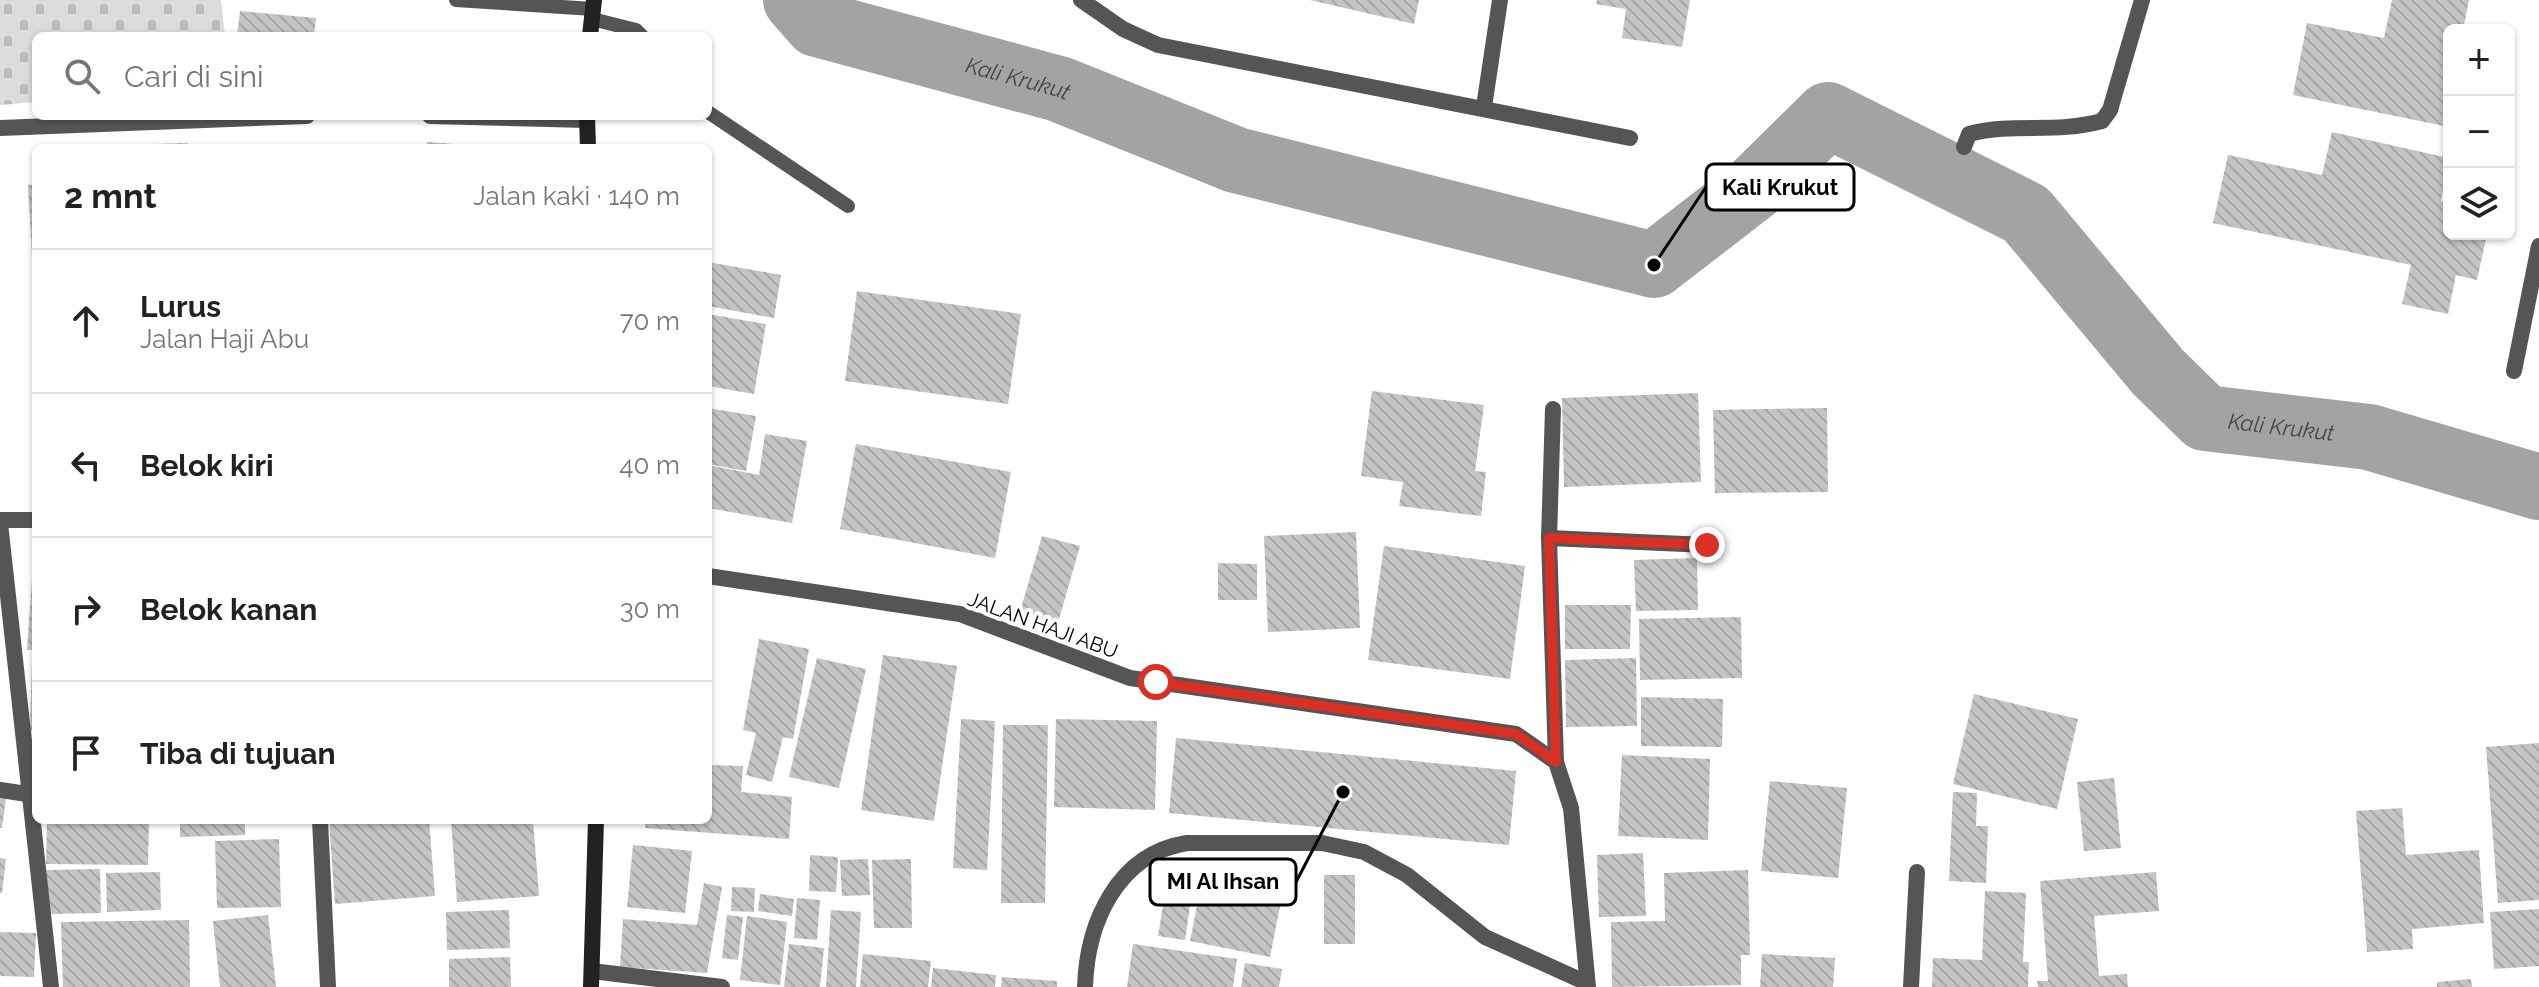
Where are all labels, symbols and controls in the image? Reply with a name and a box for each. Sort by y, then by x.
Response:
map controls [2443,24,2515,240]
button: + [2443,24,2515,96]
search box [32,32,712,120]
water label: Kali Krukut [963,52,1075,106]
icon: search [60,54,104,98]
text: Cari di sini [124,59,264,94]
button: − [2443,96,2515,168]
callout: Kali Krukut [1706,164,1854,210]
button: layers [2443,168,2515,240]
text: Kali Krukut [1722,174,1839,200]
text: 2 mnt [64,176,157,216]
text: Jalan kaki · 140 m [473,181,680,211]
text: Lurus [140,289,221,324]
icon: ahead [64,299,108,343]
text: 70 m [620,306,680,336]
text: Jalan Haji Abu [140,324,309,354]
water label: Kali Krukut [2227,408,2337,446]
icon: left [64,443,108,487]
text: Belok kiri [140,448,274,483]
text: 40 m [619,450,680,480]
route end [1689,527,1725,563]
icon: right [64,587,108,631]
street label: JALAN HAJI ABU [965,587,1121,663]
text: Belok kanan [140,592,317,627]
text: 30 m [620,594,680,624]
route start [1138,664,1174,700]
icon: arrive [64,731,108,775]
text: Tiba di tujuan [140,736,336,771]
callout: MI Al Ihsan [1150,859,1296,905]
text: MI Al Ihsan [1167,868,1279,894]

